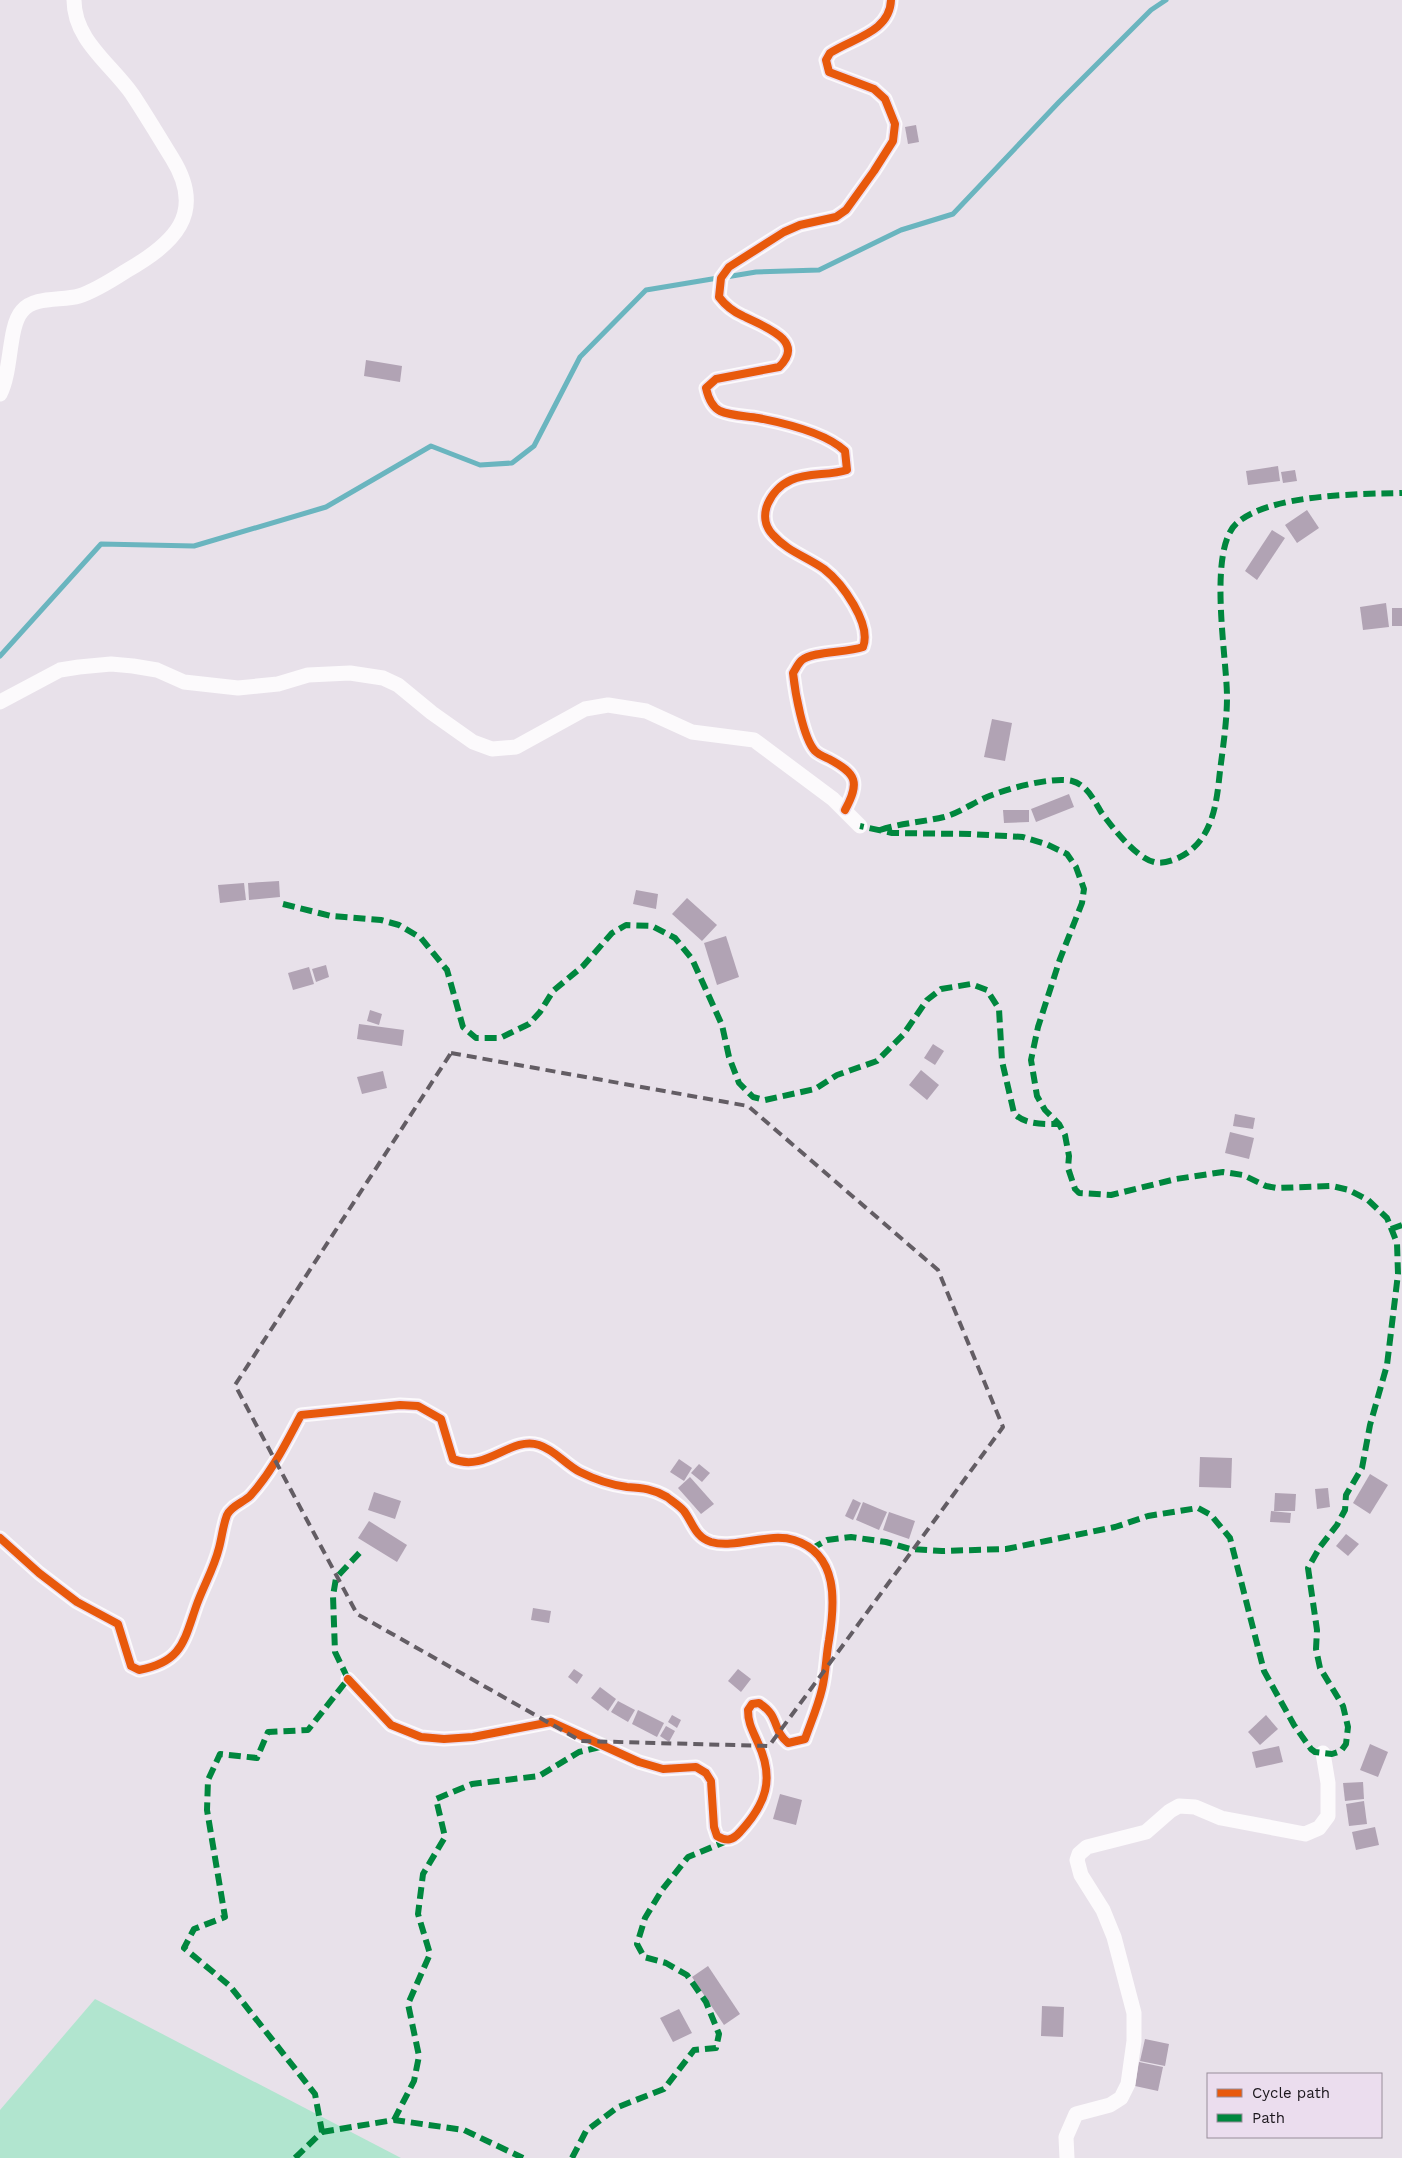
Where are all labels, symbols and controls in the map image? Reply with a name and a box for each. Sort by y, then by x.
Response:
legend [1207,2073,1382,2138]
text: Cycle path [1252,2084,1330,2102]
text: Path [1252,2109,1285,2127]

